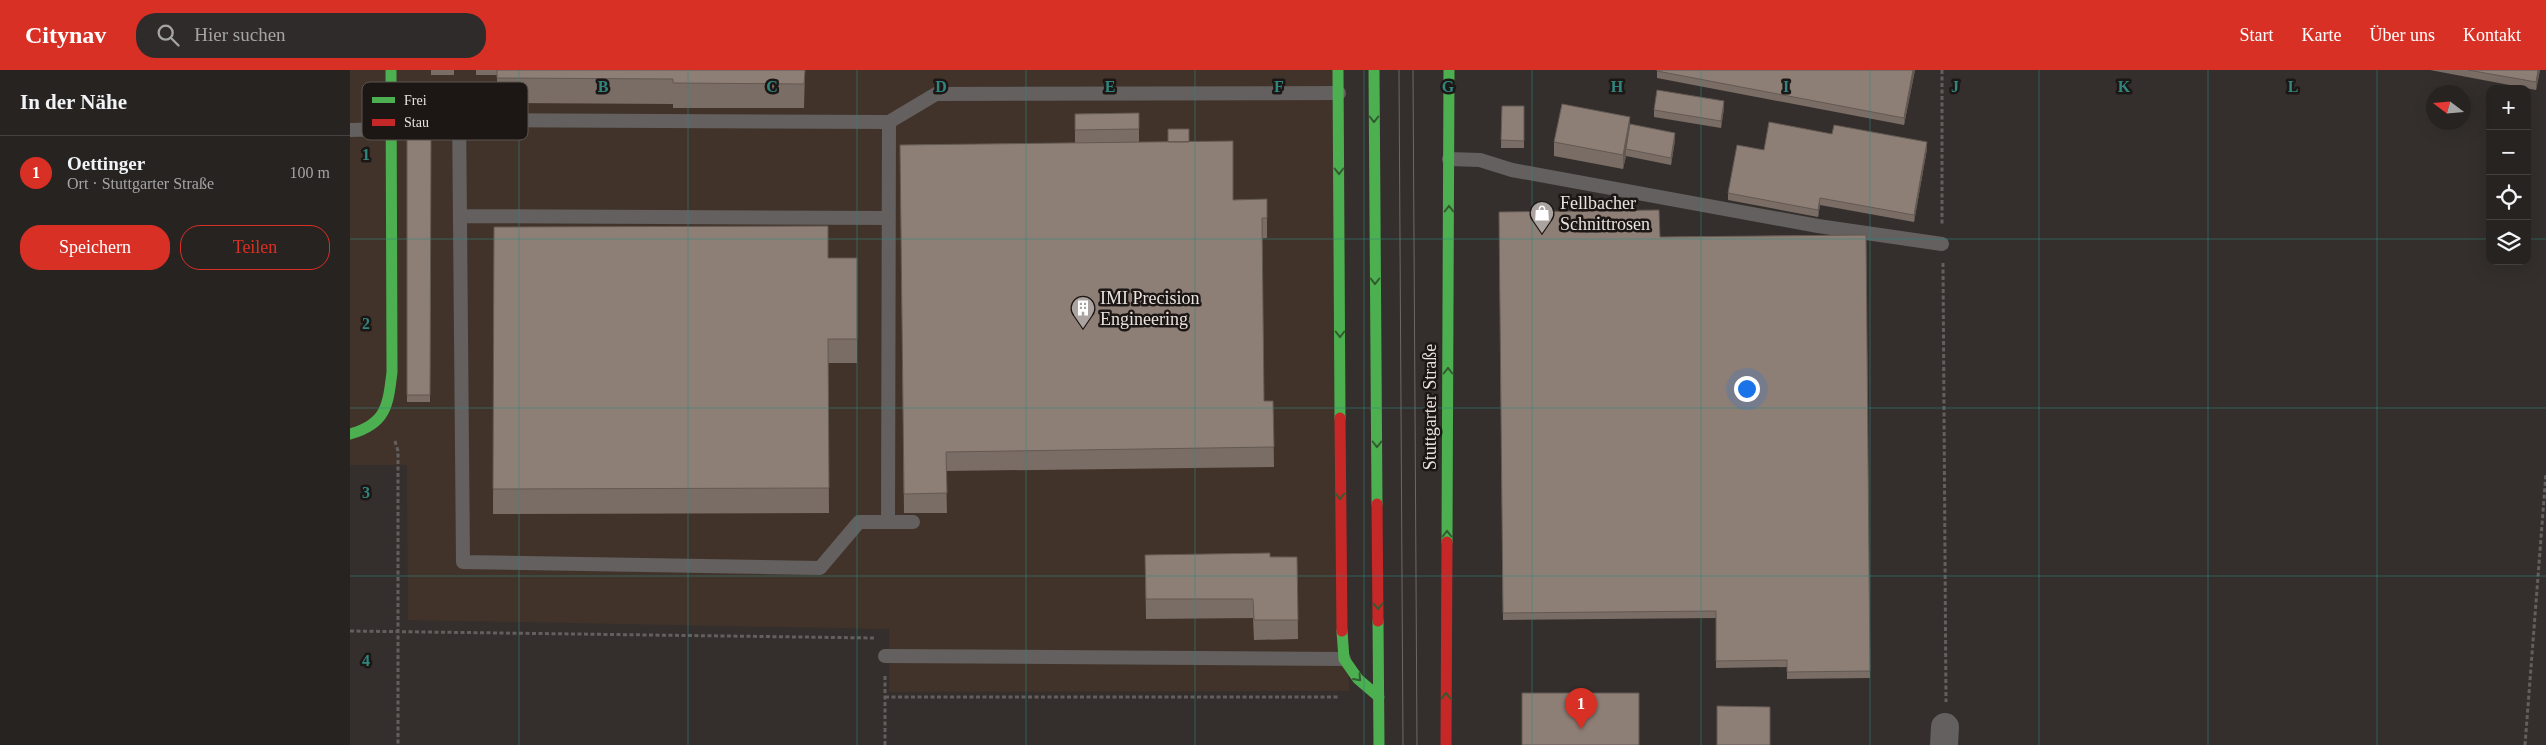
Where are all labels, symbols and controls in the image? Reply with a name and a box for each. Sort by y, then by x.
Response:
search box [136,13,486,58]
icon: search [154,21,182,49]
text: Citynav [25,22,106,48]
text: Hier suchen [194,24,286,45]
text: Start [2240,25,2274,45]
text: Karte [2302,25,2342,45]
text: Über uns [2370,25,2435,45]
text: Kontakt [2463,25,2521,45]
text: B [598,78,609,95]
text: C [766,78,778,95]
text: D [935,78,947,95]
text: E [1105,78,1115,95]
text: F [1274,78,1284,95]
text: G [1442,78,1455,95]
text: H [1611,78,1624,95]
text: I [1783,78,1789,95]
text: J [1951,78,1959,95]
text: K [2118,78,2131,95]
text: L [2288,78,2298,95]
legend [362,82,528,140]
north arrow [2426,85,2471,130]
map controls [2486,85,2531,265]
button: + [2486,85,2531,130]
text: In der Nähe [20,90,127,114]
text: Frei [404,93,427,108]
text: Stau [404,115,429,130]
one-way arrow [1369,115,1379,123]
button: − [2486,130,2531,175]
text: 1 [362,146,370,163]
text: Oettinger [67,153,145,174]
text: 1 [32,164,40,181]
text: 100 m [290,164,330,181]
one-way arrow [1334,168,1344,175]
text: Ort · Stuttgarter Straße [67,175,214,192]
button: locate [2486,175,2531,220]
place label: Fellbacher Schnittrosen [1560,193,1650,234]
shop icon: Fellbacher Schnittrosen [1529,200,1555,234]
one-way arrow [1444,205,1454,212]
button: layers [2486,220,2531,265]
button: Speichern [20,225,170,270]
button: Teilen [180,225,330,270]
one-way arrow [1370,278,1380,285]
place label: IMI Precision Engineering [1100,288,1199,329]
building icon: IMI Precision Engineering [1070,295,1096,329]
text: 2 [362,315,370,332]
one-way arrow [1334,330,1345,338]
street label: Stuttgarter Straße [1420,344,1440,470]
one-way arrow [1443,367,1453,375]
your location [1734,376,1760,402]
one-way arrow [1372,440,1382,448]
text: 3 [362,484,370,501]
one-way arrow [1335,492,1345,500]
one-way arrow [1442,530,1452,538]
one-way arrow [1373,602,1383,610]
text: 4 [362,652,370,669]
one-way arrow [1353,673,1362,682]
pin: 1 [1565,688,1597,729]
one-way arrow [1441,692,1451,700]

